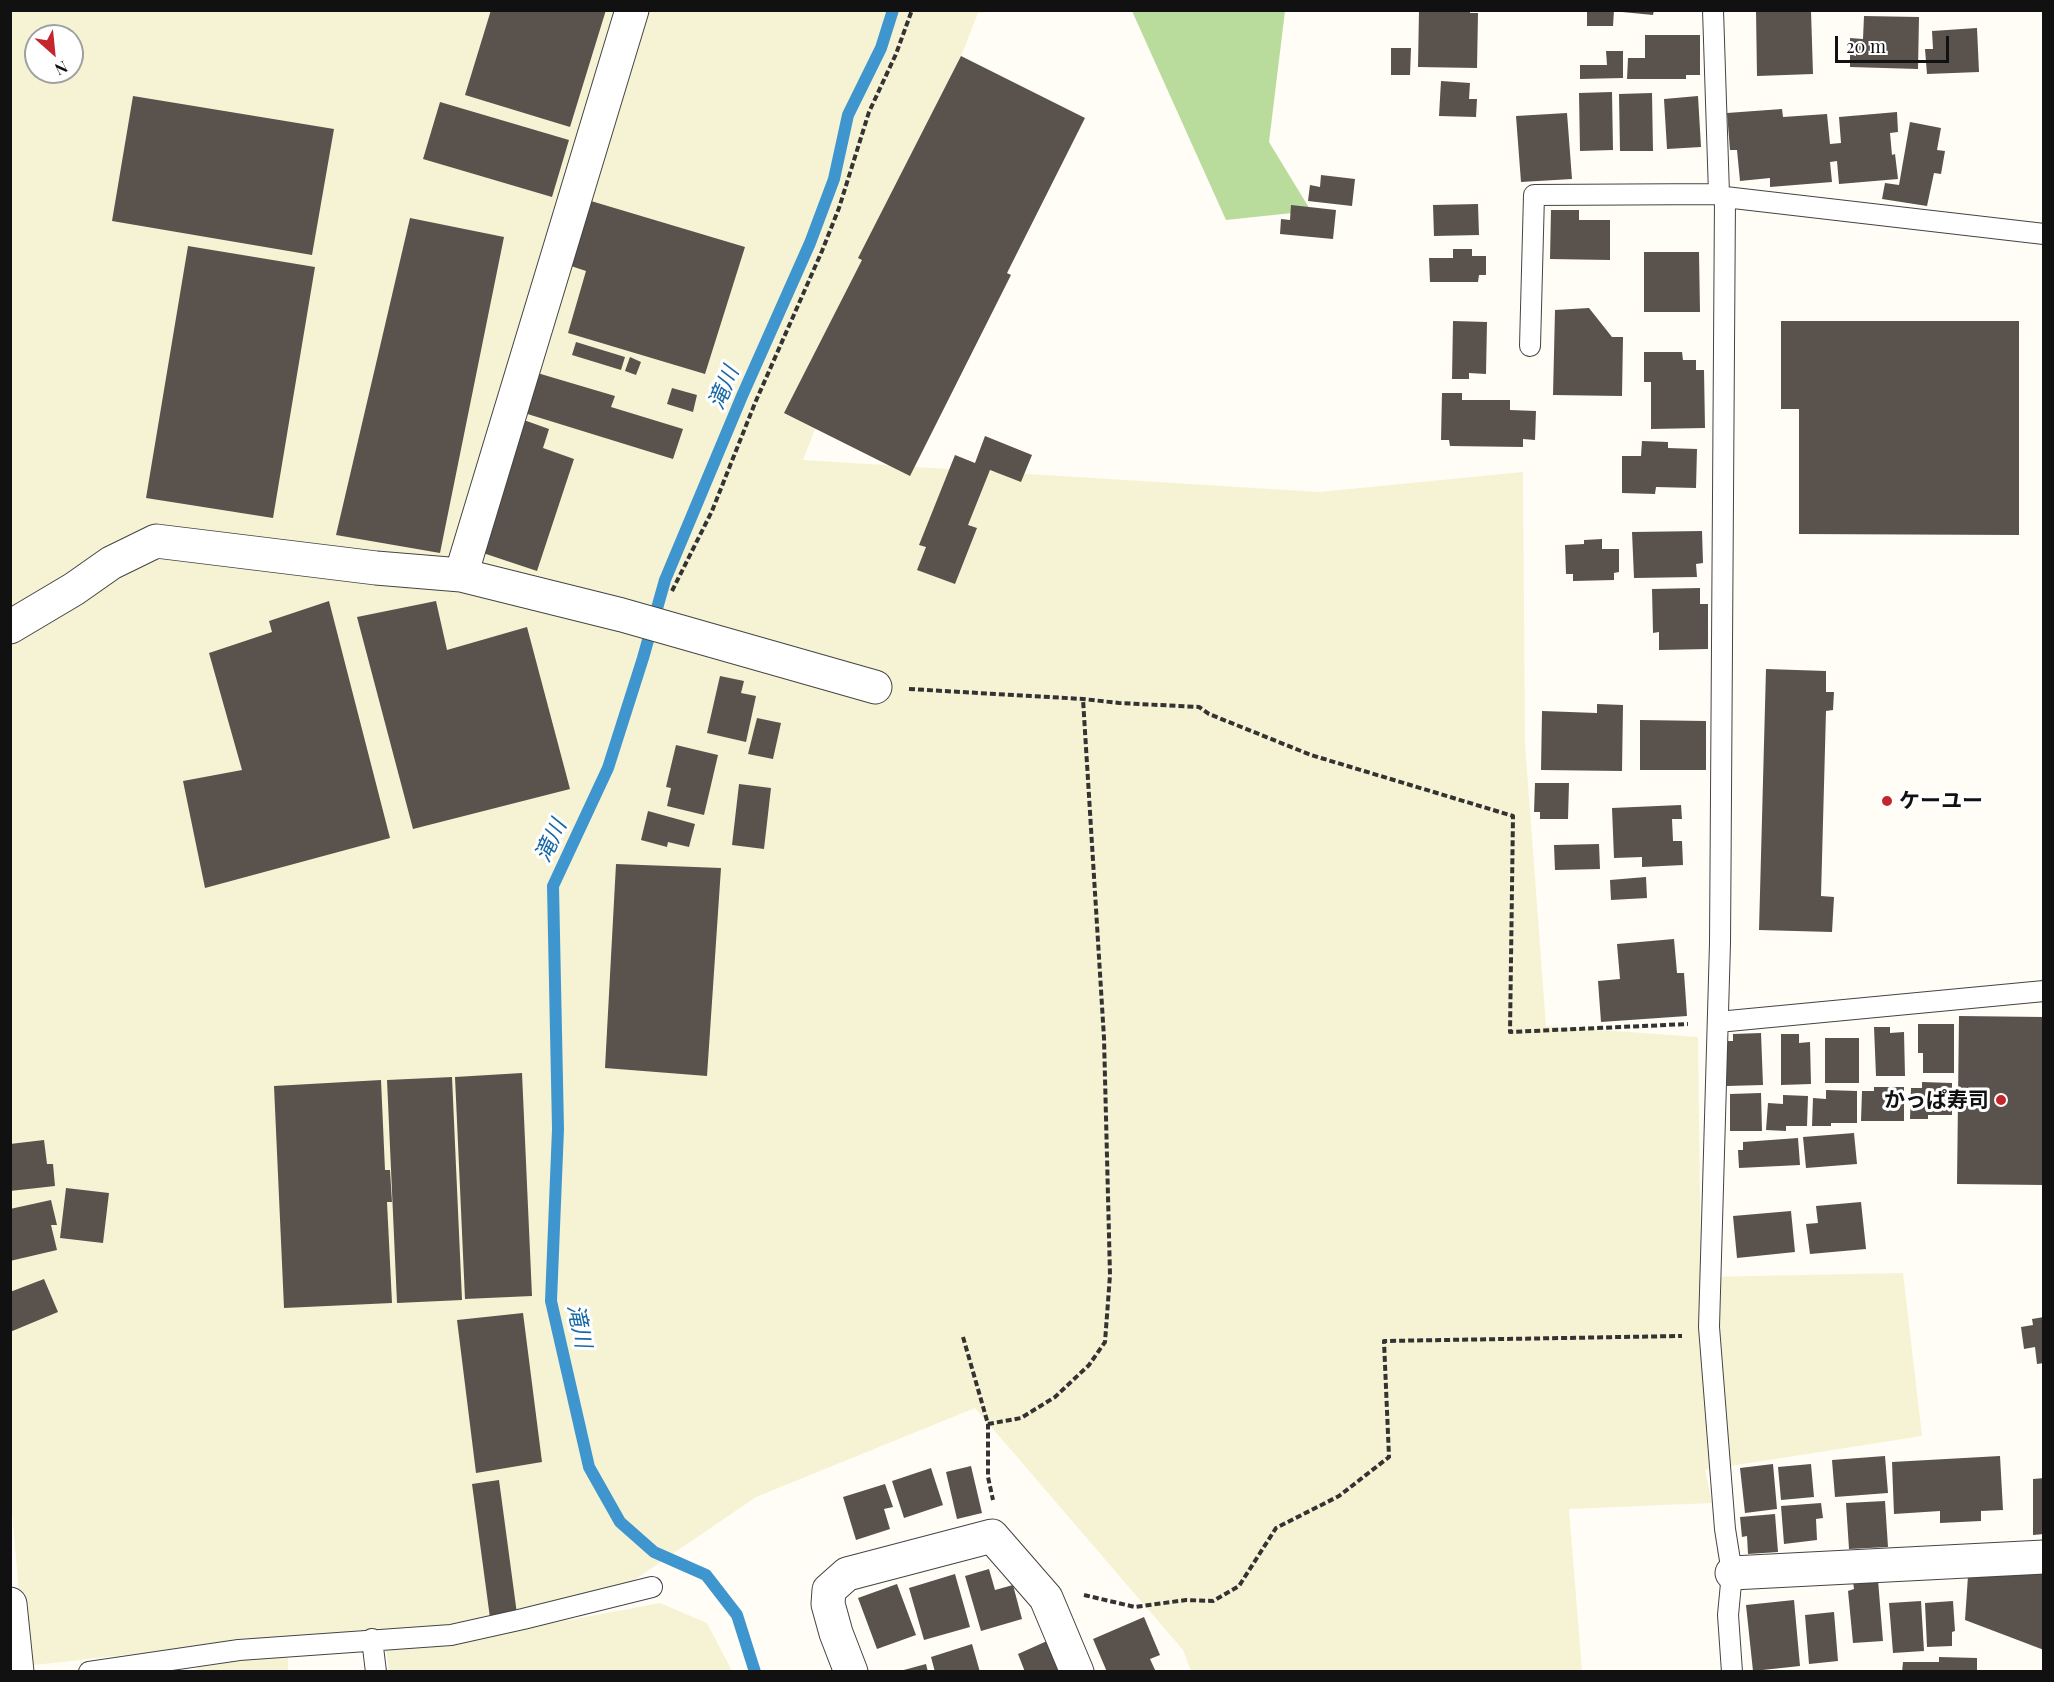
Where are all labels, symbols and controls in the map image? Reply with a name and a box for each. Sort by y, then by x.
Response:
north arrow [24,24,84,84]
scale bar [1838,24,1952,62]
text: 20 m [1846,34,1886,58]
text: N [52,57,71,81]
water label: 滝川 [703,363,745,413]
place label: ケーユー [1899,788,1983,814]
marker: ケーユー [1880,794,1894,808]
water label: 滝川 [530,815,572,867]
place label: かっぱ寿司 [1884,1087,1989,1113]
marker: かっぱ寿司 [1994,1093,2008,1107]
water label: 滝川 [562,1302,596,1350]

